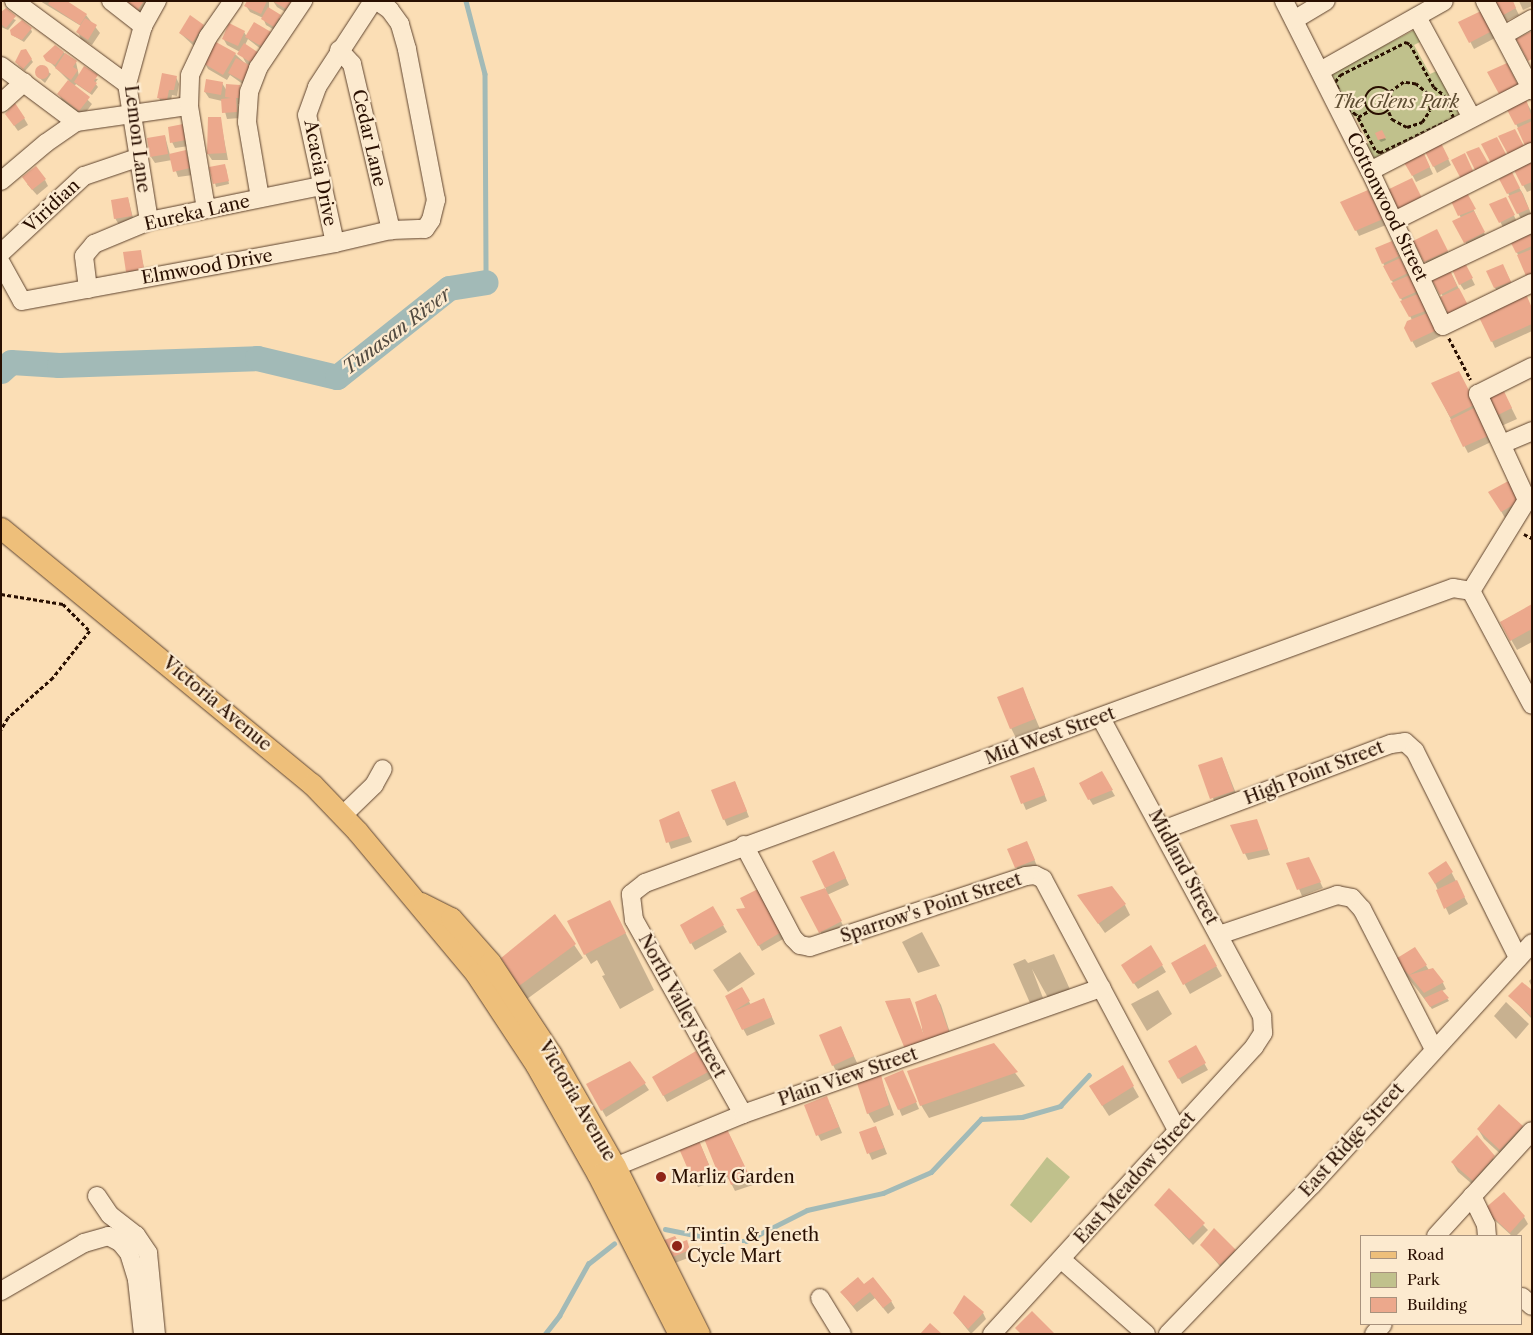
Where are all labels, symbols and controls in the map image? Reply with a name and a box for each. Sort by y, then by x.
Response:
street label: Lemon Lane [120,84,154,194]
street label: Cedar Lane [347,87,391,189]
park label: The Glens Park [1333,91,1459,113]
street label: Acacia Drive [299,118,341,228]
street label: Cottonwood Street [1342,129,1432,285]
street label: Viridian [20,175,84,237]
street label: Eureka Lane [142,190,252,236]
street label: Elmwood Drive [140,245,274,289]
water label: Tunasan River [338,283,456,379]
street label: Victoria Avenue [158,652,276,756]
street label: Mid West Street [982,702,1118,770]
street label: High Point Street [1241,736,1387,810]
street label: Midland Street [1144,806,1222,928]
street label: Sparrow's Point Street [838,868,1024,948]
street label: North Valley Street [633,930,731,1082]
street label: Victoria Avenue [533,1036,621,1166]
street label: Plain View Street [775,1043,921,1111]
street label: East Ridge Street [1295,1079,1409,1201]
street label: East Meadow Street [1070,1107,1200,1249]
place label: Marliz Garden [671,1166,795,1188]
marker: Marliz Garden [655,1171,667,1183]
place label: Tintin & Jeneth Cycle Mart [687,1225,819,1268]
legend [1360,1235,1523,1325]
marker: Tintin & Jeneth Cycle Mart [671,1240,683,1252]
text: Road [1407,1245,1444,1264]
text: Park [1407,1270,1440,1289]
text: Building [1407,1295,1467,1314]

